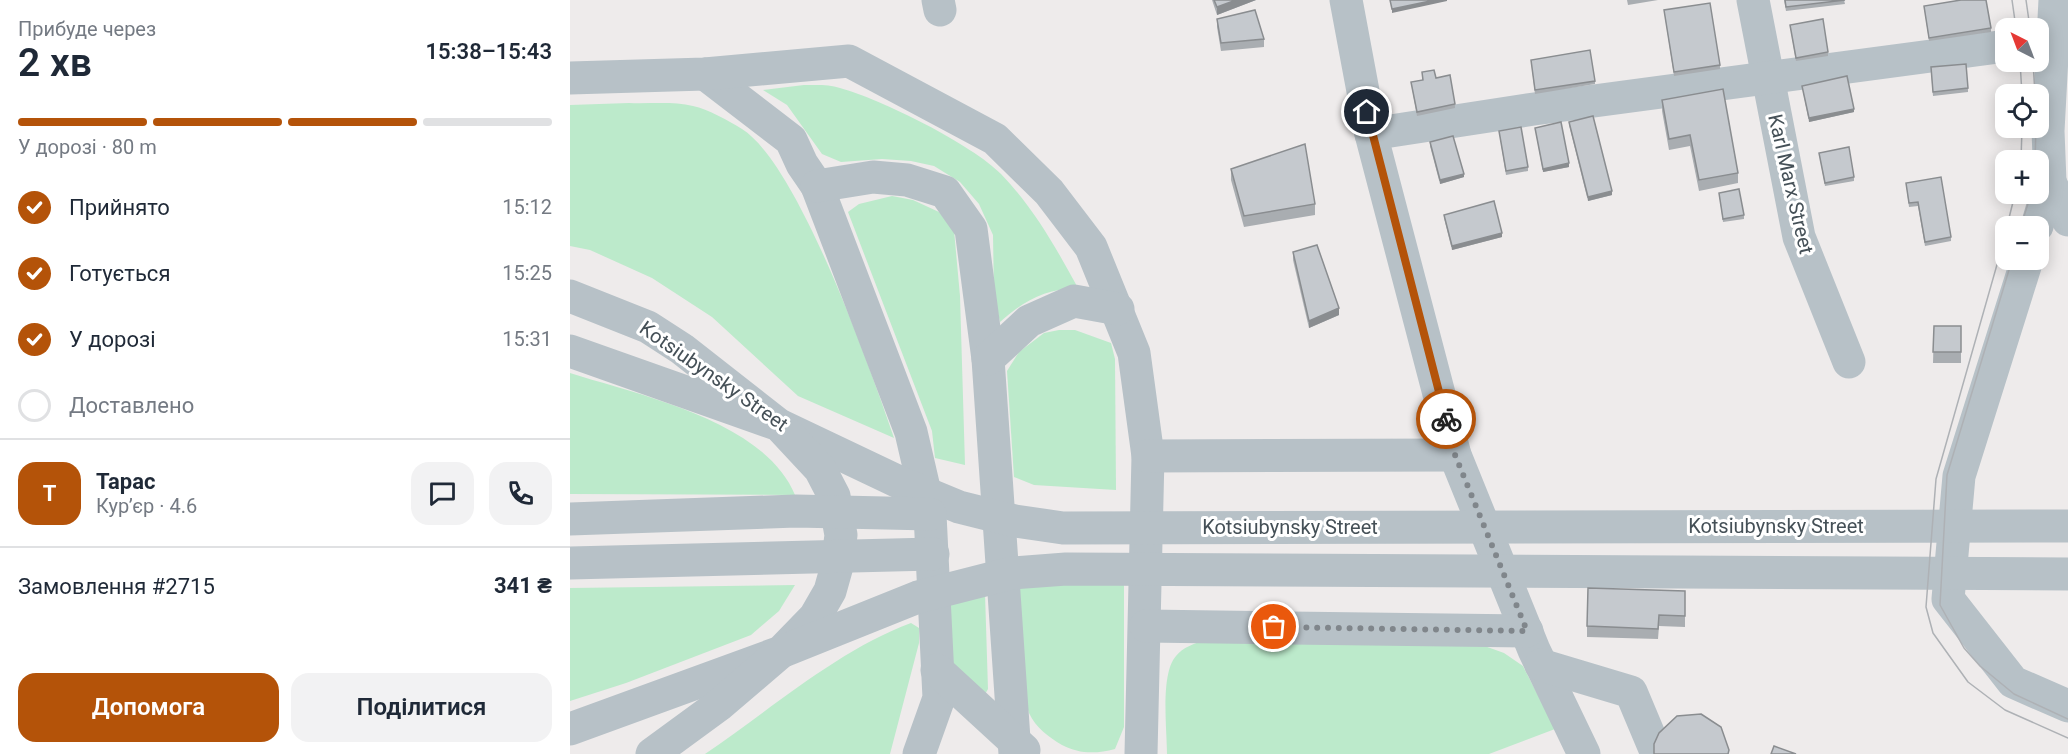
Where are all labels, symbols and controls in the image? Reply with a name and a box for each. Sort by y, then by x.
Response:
text: Прибуде через [18,17,156,41]
north arrow [1995,18,2049,72]
map controls [1995,18,2049,270]
text: 15:38–15:43 [425,39,552,64]
text: 2 хв [18,40,92,86]
button: locate [1995,84,2049,138]
pin [1341,86,1392,137]
icon: home [1350,95,1383,128]
street label: Karl Marx Street [1763,112,1819,256]
text: У дорозі · 80 m [18,135,157,159]
button: + [1995,150,2049,204]
icon: check [18,191,51,224]
text: Прийнято [69,195,170,220]
text: 15:12 [502,195,552,219]
button: − [1995,216,2049,270]
icon: check [18,257,51,290]
text: Готується [69,261,170,286]
text: 15:25 [502,261,552,285]
street label: Kotsiubynsky Street [635,316,793,436]
icon: check [18,323,51,356]
text: У дорозі [69,327,156,352]
text: 15:31 [502,327,552,351]
courier [1416,389,1476,449]
text: Доставлено [69,393,194,418]
icon: bike [1430,403,1463,436]
button: chat [411,462,474,525]
button: phone [489,462,552,525]
text: Тарас [96,469,155,494]
text: Т [43,481,56,506]
text: Кур’єр · 4.6 [96,494,197,518]
street label: Kotsiubynsky Street [1688,514,1864,538]
street label: Kotsiubynsky Street [1202,515,1378,539]
text: 341 ₴ [494,573,552,598]
text: Замовлення #2715 [18,574,215,599]
pin [1248,601,1299,652]
icon: bag [1257,610,1290,643]
button: Допомога [18,673,279,742]
button: Поділитися [291,673,552,742]

